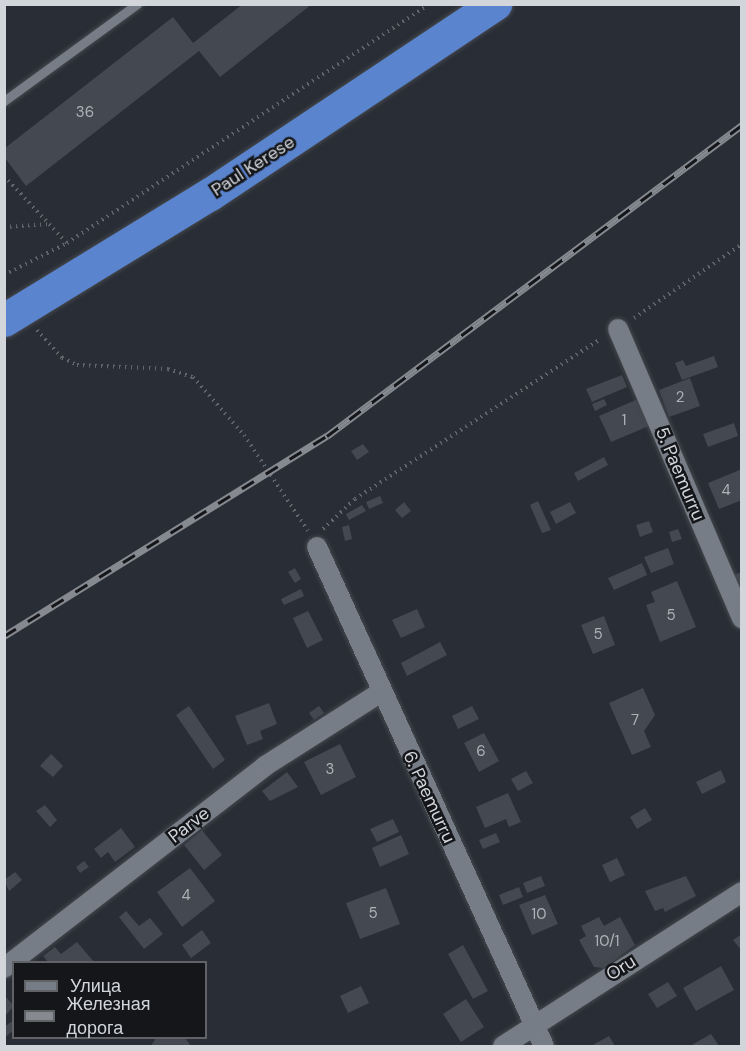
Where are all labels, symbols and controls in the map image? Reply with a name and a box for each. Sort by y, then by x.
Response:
house number: 36 [76,104,94,122]
street label: Paul Kerese [207,131,299,201]
house number: 2 [676,389,684,407]
house number: 1 [622,412,626,430]
street label: 5. Paemurru [651,424,709,524]
house number: 4 [721,482,731,500]
house number: 5 [666,607,676,625]
house number: 5 [593,626,603,644]
house number: 7 [631,712,639,730]
house number: 6 [476,743,486,761]
street label: 6. Paemurru [398,748,460,846]
house number: 3 [326,761,334,779]
street label: Parve [164,802,214,848]
house number: 4 [181,887,191,905]
house number: 5 [368,905,378,923]
house number: 10 [532,906,546,924]
house number: 10/1 [595,933,619,951]
street label: Oru [602,951,640,985]
legend [12,961,207,1039]
text: Улица [70,974,121,998]
text: Железная дорога [67,992,150,1040]

